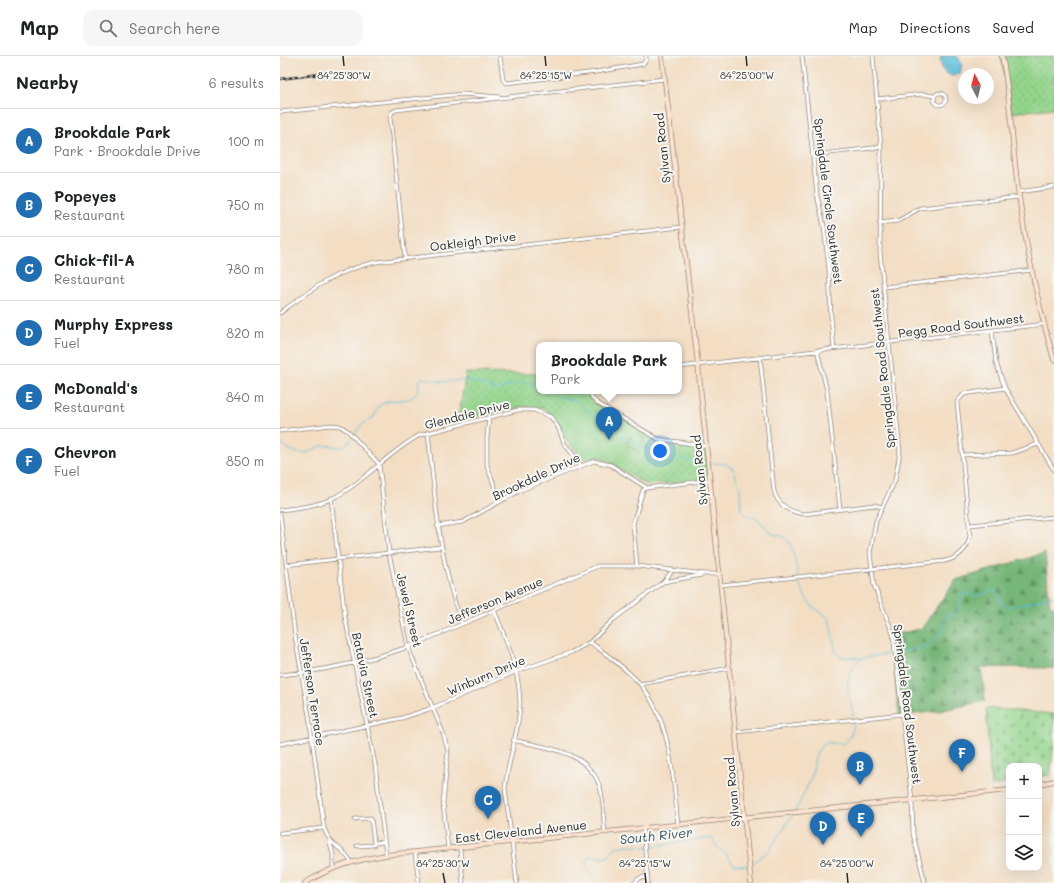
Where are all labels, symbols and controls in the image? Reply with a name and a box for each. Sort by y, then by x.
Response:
search box [83,10,363,46]
text: Map [20,15,59,40]
icon: search [97,17,119,39]
text: Search here [129,18,220,38]
text: Map [849,18,877,37]
text: Directions [899,18,970,37]
text: Saved [992,18,1034,37]
text: 84°25'30"W [317,68,371,82]
text: 84°25'15"W [520,68,572,82]
text: 84°25'00"W [720,68,774,82]
north arrow [958,68,994,104]
text: Nearby [16,71,78,93]
text: 6 results [209,74,264,91]
street label: Sylvan Road [650,112,674,184]
street label: Springdale Circle Southwest [811,117,847,285]
text: Brookdale Park [54,122,171,142]
text: A [24,132,34,149]
text: 100 m [228,132,264,149]
text: Park · Brookdale Drive [54,142,201,159]
text: Popeyes [54,186,116,206]
text: B [25,196,33,213]
text: 750 m [227,196,264,213]
text: Restaurant [54,206,125,223]
street label: Oakleigh Drive [429,228,517,254]
text: Chick-fil-A [54,250,135,270]
text: C [24,260,34,277]
text: 780 m [226,260,264,277]
text: Restaurant [54,270,125,287]
street label: Springdale Road Southwest [866,287,898,449]
street label: Pegg Road Southwest [897,309,1025,341]
text: Murphy Express [54,314,173,334]
text: D [24,324,34,341]
text: 820 m [226,324,264,341]
text: Fuel [54,334,80,351]
popup [536,342,682,394]
text: Brookdale Park [551,350,667,370]
text: Park [551,370,580,387]
text: McDonald's [54,378,138,398]
text: E [25,388,33,405]
text: 840 m [226,388,264,405]
street label: Glendale Drive [423,396,511,432]
text: Restaurant [54,398,125,415]
pin: A [596,407,622,440]
street label: Sylvan Road [687,434,711,506]
your location [650,441,670,461]
text: Chevron [54,442,116,462]
street label: Brookdale Drive [489,449,583,503]
text: F [25,452,33,469]
text: 850 m [226,452,264,469]
text: Fuel [54,462,80,479]
street label: Jewel Street [394,571,426,649]
street label: Jefferson Avenue [445,573,545,627]
street label: Springdale Road Southwest [890,623,926,785]
street label: Batavia Street [349,631,383,719]
street label: Jefferson Terrace [297,637,329,747]
street label: Winburn Drive [445,651,527,699]
pin: F [949,739,975,772]
pin: B [847,752,873,785]
street label: Sylvan Road [721,756,743,828]
map controls [1006,763,1042,871]
button: + [1006,763,1042,799]
pin: C [475,786,501,819]
button: − [1006,799,1042,835]
pin: E [848,804,874,837]
pin: D [810,812,836,845]
street label: East Cleveland Avenue [454,816,588,846]
water label: South River [619,823,694,847]
button: layers [1006,835,1042,871]
text: 84°25'30"W [416,856,470,870]
text: 84°25'15"W [619,856,671,870]
text: 84°25'00"W [820,856,874,870]

